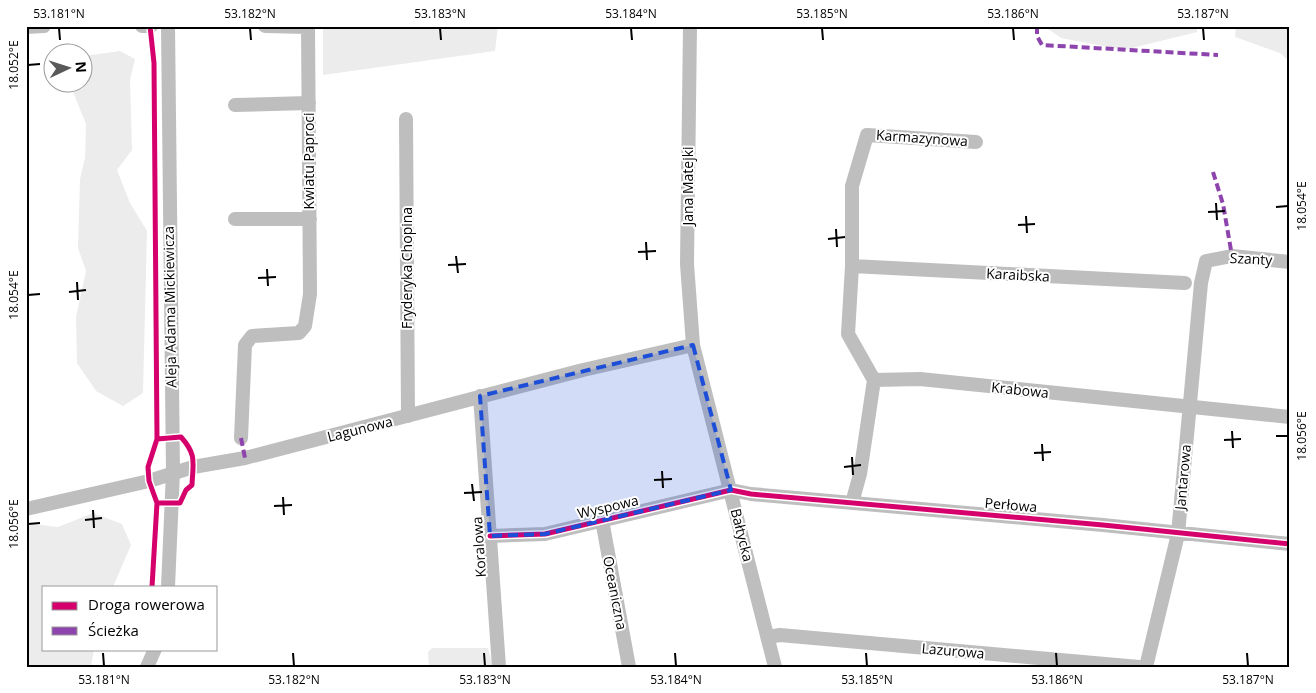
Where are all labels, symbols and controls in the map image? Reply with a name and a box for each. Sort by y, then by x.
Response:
text: 53.181°N [33,5,85,22]
text: 53.182°N [224,5,276,22]
text: 53.183°N [414,5,466,22]
text: 53.184°N [605,5,657,22]
text: 53.185°N [796,5,848,22]
text: 53.186°N [987,5,1039,22]
text: 53.187°N [1177,5,1229,22]
text: 18.052°E [5,40,22,90]
north arrow [42,42,92,92]
text: N [72,61,91,73]
street label: Kwiatu Paproci [299,112,318,210]
street label: Karmazynowa [875,125,969,150]
street label: Jana Matejki [678,146,697,228]
text: 18.054°E [1293,181,1310,231]
street label: Fryderyka Chopina [397,207,416,329]
street label: Aleja Adama Mickiewicza [159,226,180,388]
street label: Szanty [1229,248,1274,269]
street label: Karaibska [986,263,1050,286]
text: 18.054°E [5,270,22,320]
street label: Krabowa [990,377,1050,402]
street label: Lagunowa [325,411,395,446]
text: 18.056°E [1293,411,1310,461]
street label: Jantarowa [1170,443,1195,512]
street label: Wyspowa [575,490,640,523]
street label: Perłowa [984,493,1038,516]
text: 18.056°E [5,499,22,549]
street label: Bałtycka [727,506,758,563]
street label: Koralowa [467,516,490,578]
street label: Oceaniczna [599,554,632,632]
legend [42,586,218,650]
text: Droga rowerowa [88,594,205,614]
text: Ścieżka [88,620,139,640]
street label: Lazurowa [921,638,985,663]
text: 53.181°N [78,671,130,688]
text: 53.182°N [268,671,320,688]
text: 53.183°N [459,671,511,688]
text: 53.184°N [650,671,702,688]
text: 53.185°N [841,671,893,688]
text: 53.186°N [1031,671,1083,688]
text: 53.187°N [1222,671,1274,688]

